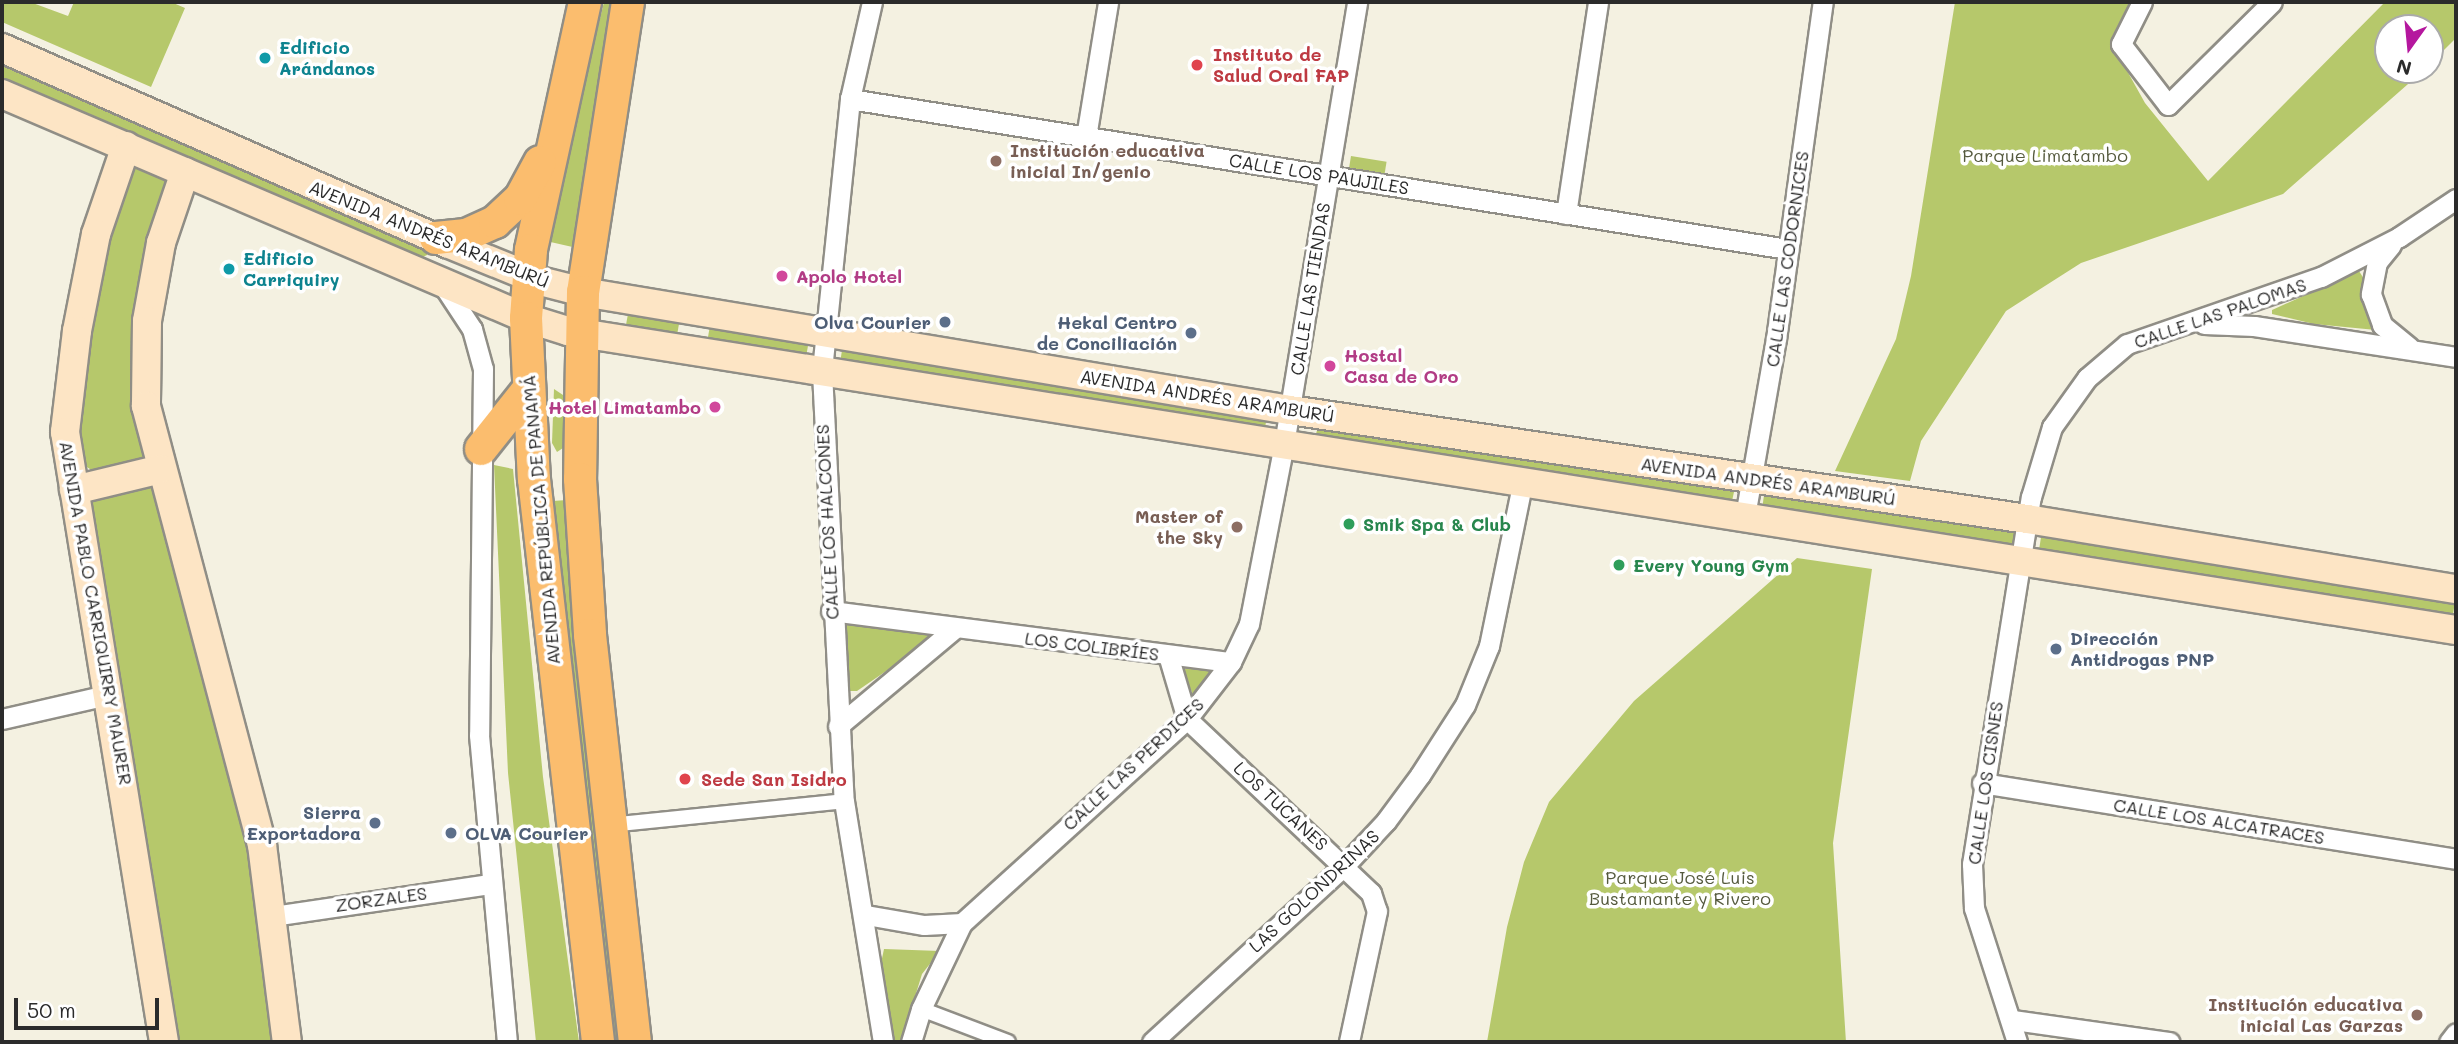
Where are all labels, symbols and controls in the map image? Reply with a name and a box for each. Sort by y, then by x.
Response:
north arrow [2374,14,2444,84]
place label: Edificio Arándanos [279,37,375,80]
place label: Instituto de Salud Oral FAP [1213,44,1349,86]
marker: Edificio Arándanos [257,50,273,66]
text: N [2394,54,2414,82]
marker: Instituto de Salud Oral FAP [1187,55,1207,75]
place label: Institución educativa inicial In/genio [1010,140,1205,182]
park label: Parque Limatambo [1962,144,2128,166]
street label: CALLE LOS PAUJILES [1228,149,1410,199]
street label: CALLE LAS CODORNICES [1761,150,1813,368]
marker: Institución educativa inicial In/genio [988,153,1004,169]
street label: AVENIDA ANDRÉS ARAMBURÚ [306,176,552,292]
street label: CALLE LAS TIENDAS [1286,201,1334,377]
place label: Edificio Carriquiry [243,248,339,290]
marker: Edificio Carriquiry [221,261,237,277]
place label: Apolo Hotel [796,265,902,287]
marker: Apolo Hotel [774,268,790,284]
street label: CALLE LAS PALOMAS [2131,273,2309,353]
place label: Olva Courier [814,311,931,333]
place label: Hekal Centro de Conciliación [1037,312,1177,354]
marker: Olva Courier [937,314,953,330]
marker: Hekal Centro de Conciliación [1183,325,1199,341]
place label: Hostal Casa de Oro [1344,345,1459,388]
marker: Hostal Casa de Oro [1322,358,1338,374]
street label: AVENIDA ANDRÉS ARAMBURÚ [1079,365,1335,427]
street label: AVENIDA REPÚBLICA DE PANAMÁ [518,374,564,666]
place label: Hotel Limatambo [548,396,701,418]
marker: Hotel Limatambo [707,399,723,415]
street label: CALLE LOS HALCONES [811,424,843,620]
street label: AVENIDA PABLO CARRIQUIRRY MAURER [55,439,137,787]
street label: AVENIDA ANDRÉS ARAMBURÚ [1639,452,1897,510]
place label: Master of the Sky [1135,506,1223,548]
place label: Smik Spa & Club [1363,513,1511,535]
marker: Smik Spa & Club [1341,516,1357,532]
marker: Master of the Sky [1229,519,1245,535]
place label: Every Young Gym [1633,554,1789,576]
marker: Every Young Gym [1611,557,1627,573]
street label: LOS COLIBRÍES [1024,627,1160,665]
place label: Dirección Antidrogas PNP [2070,628,2214,670]
marker: Dirección Antidrogas PNP [2048,641,2064,657]
street label: CALLE LAS PERDICES [1058,693,1208,835]
street label: CALLE LOS CISNES [1963,700,2007,866]
street label: LOS TUCANES [1230,757,1332,855]
place label: Sede San Isidro [701,768,847,790]
marker: Sede San Isidro [675,769,695,789]
street label: CALLE LOS ALCATRACES [2112,794,2326,848]
place label: Sierra Exportadora [247,802,361,844]
marker: Sierra Exportadora [367,815,383,831]
place label: OLVA Courier [465,822,588,844]
marker: OLVA Courier [443,825,459,841]
street label: LAS GOLONDRINAS [1244,825,1384,957]
park label: Parque José Luis Bustamante y Rivero [1589,867,1771,910]
street label: ZORZALES [334,882,428,916]
scale bar [18,984,163,1028]
place label: Institución educativa inicial Las Garzas [2208,994,2403,1036]
text: 50 m [27,996,76,1023]
marker: Institución educativa inicial Las Garzas [2409,1007,2425,1023]

